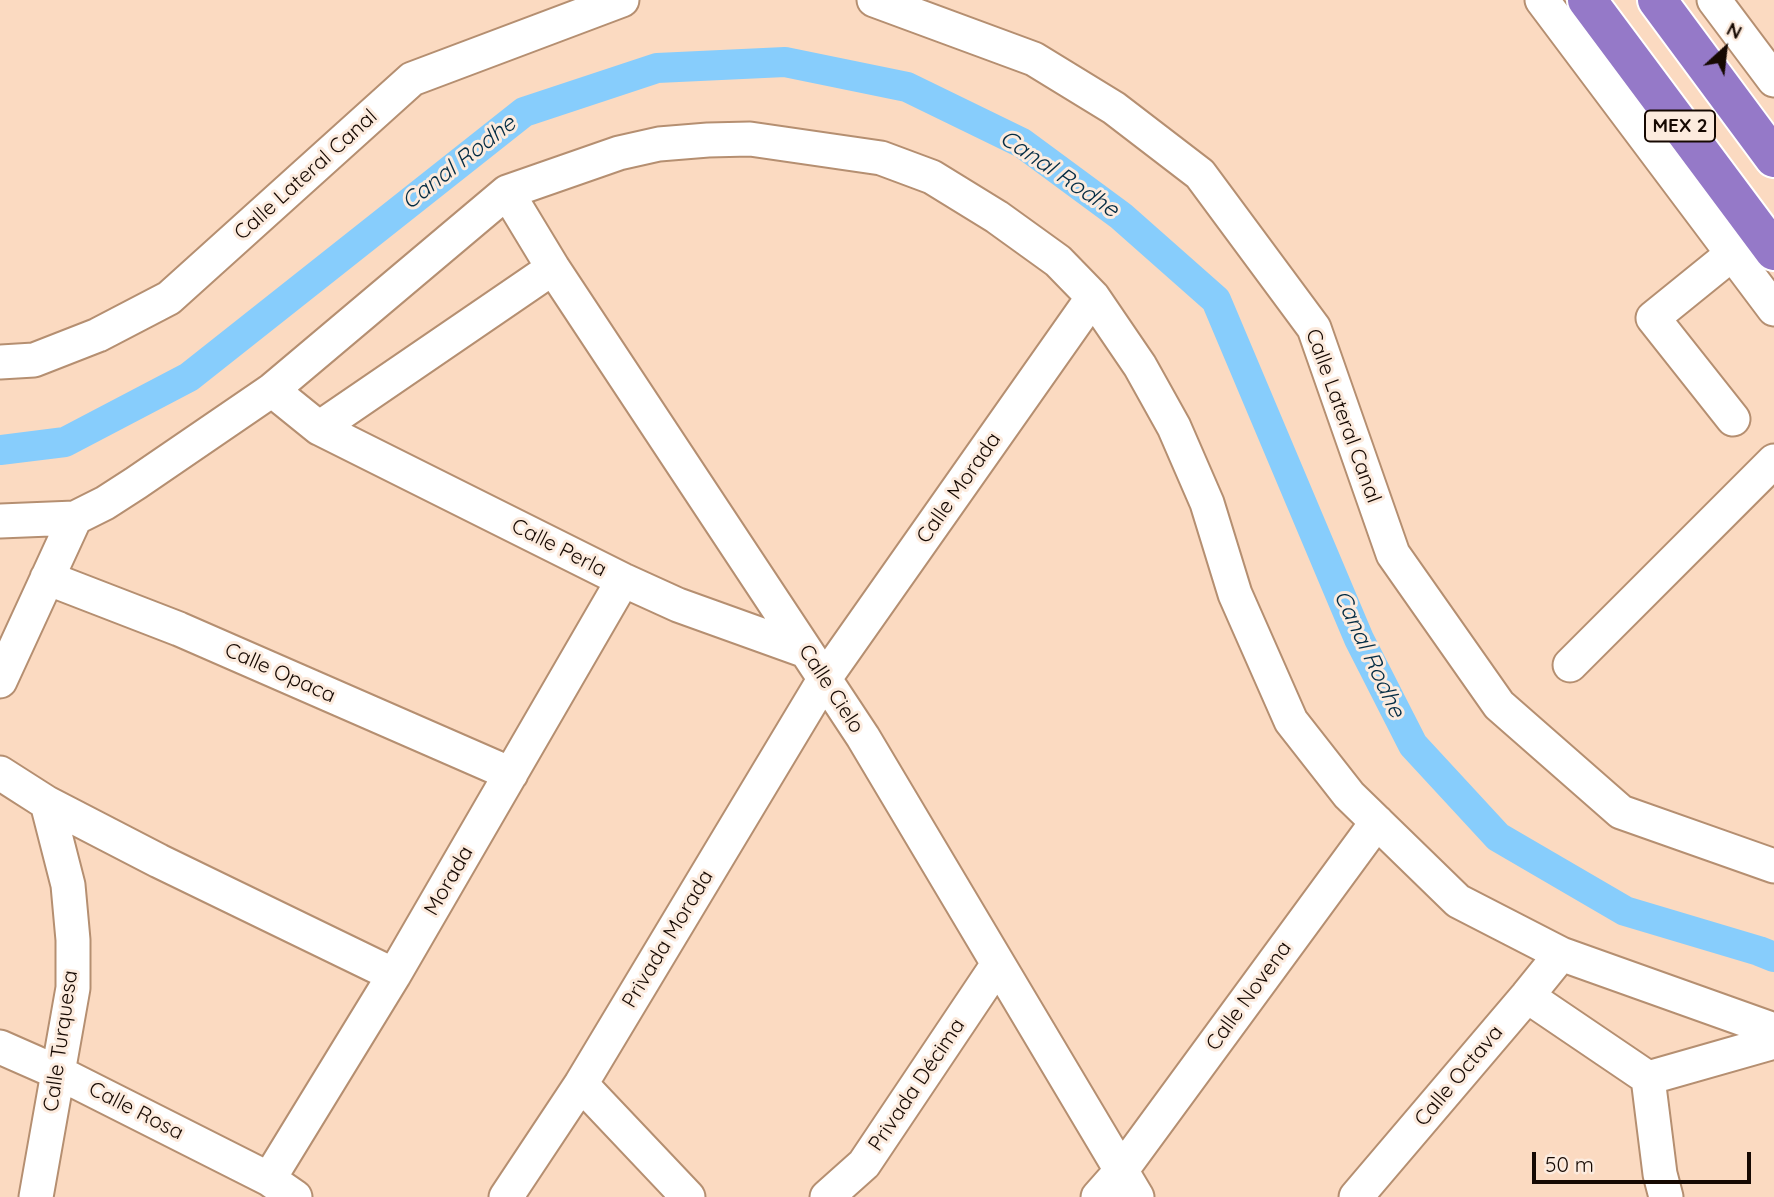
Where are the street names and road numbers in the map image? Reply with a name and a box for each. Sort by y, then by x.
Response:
street label: Calle Lateral Canal [229,104,383,246]
road number: MEX 2 [1645,110,1715,142]
street label: Calle Lateral Canal [1300,325,1386,507]
street label: Calle Morada [912,428,1006,548]
street label: Calle Perla [507,513,611,583]
street label: Calle Opaca [221,637,339,709]
street label: Calle Cielo [793,640,869,738]
street label: Morada [419,842,479,920]
street label: Privada Morada [617,866,719,1012]
street label: Calle Novena [1201,936,1297,1056]
street label: Calle Turquesa [39,969,83,1113]
street label: Privada Décima [863,1014,971,1156]
street label: Calle Octava [1409,1020,1509,1132]
street label: Calle Rosa [84,1076,188,1146]

